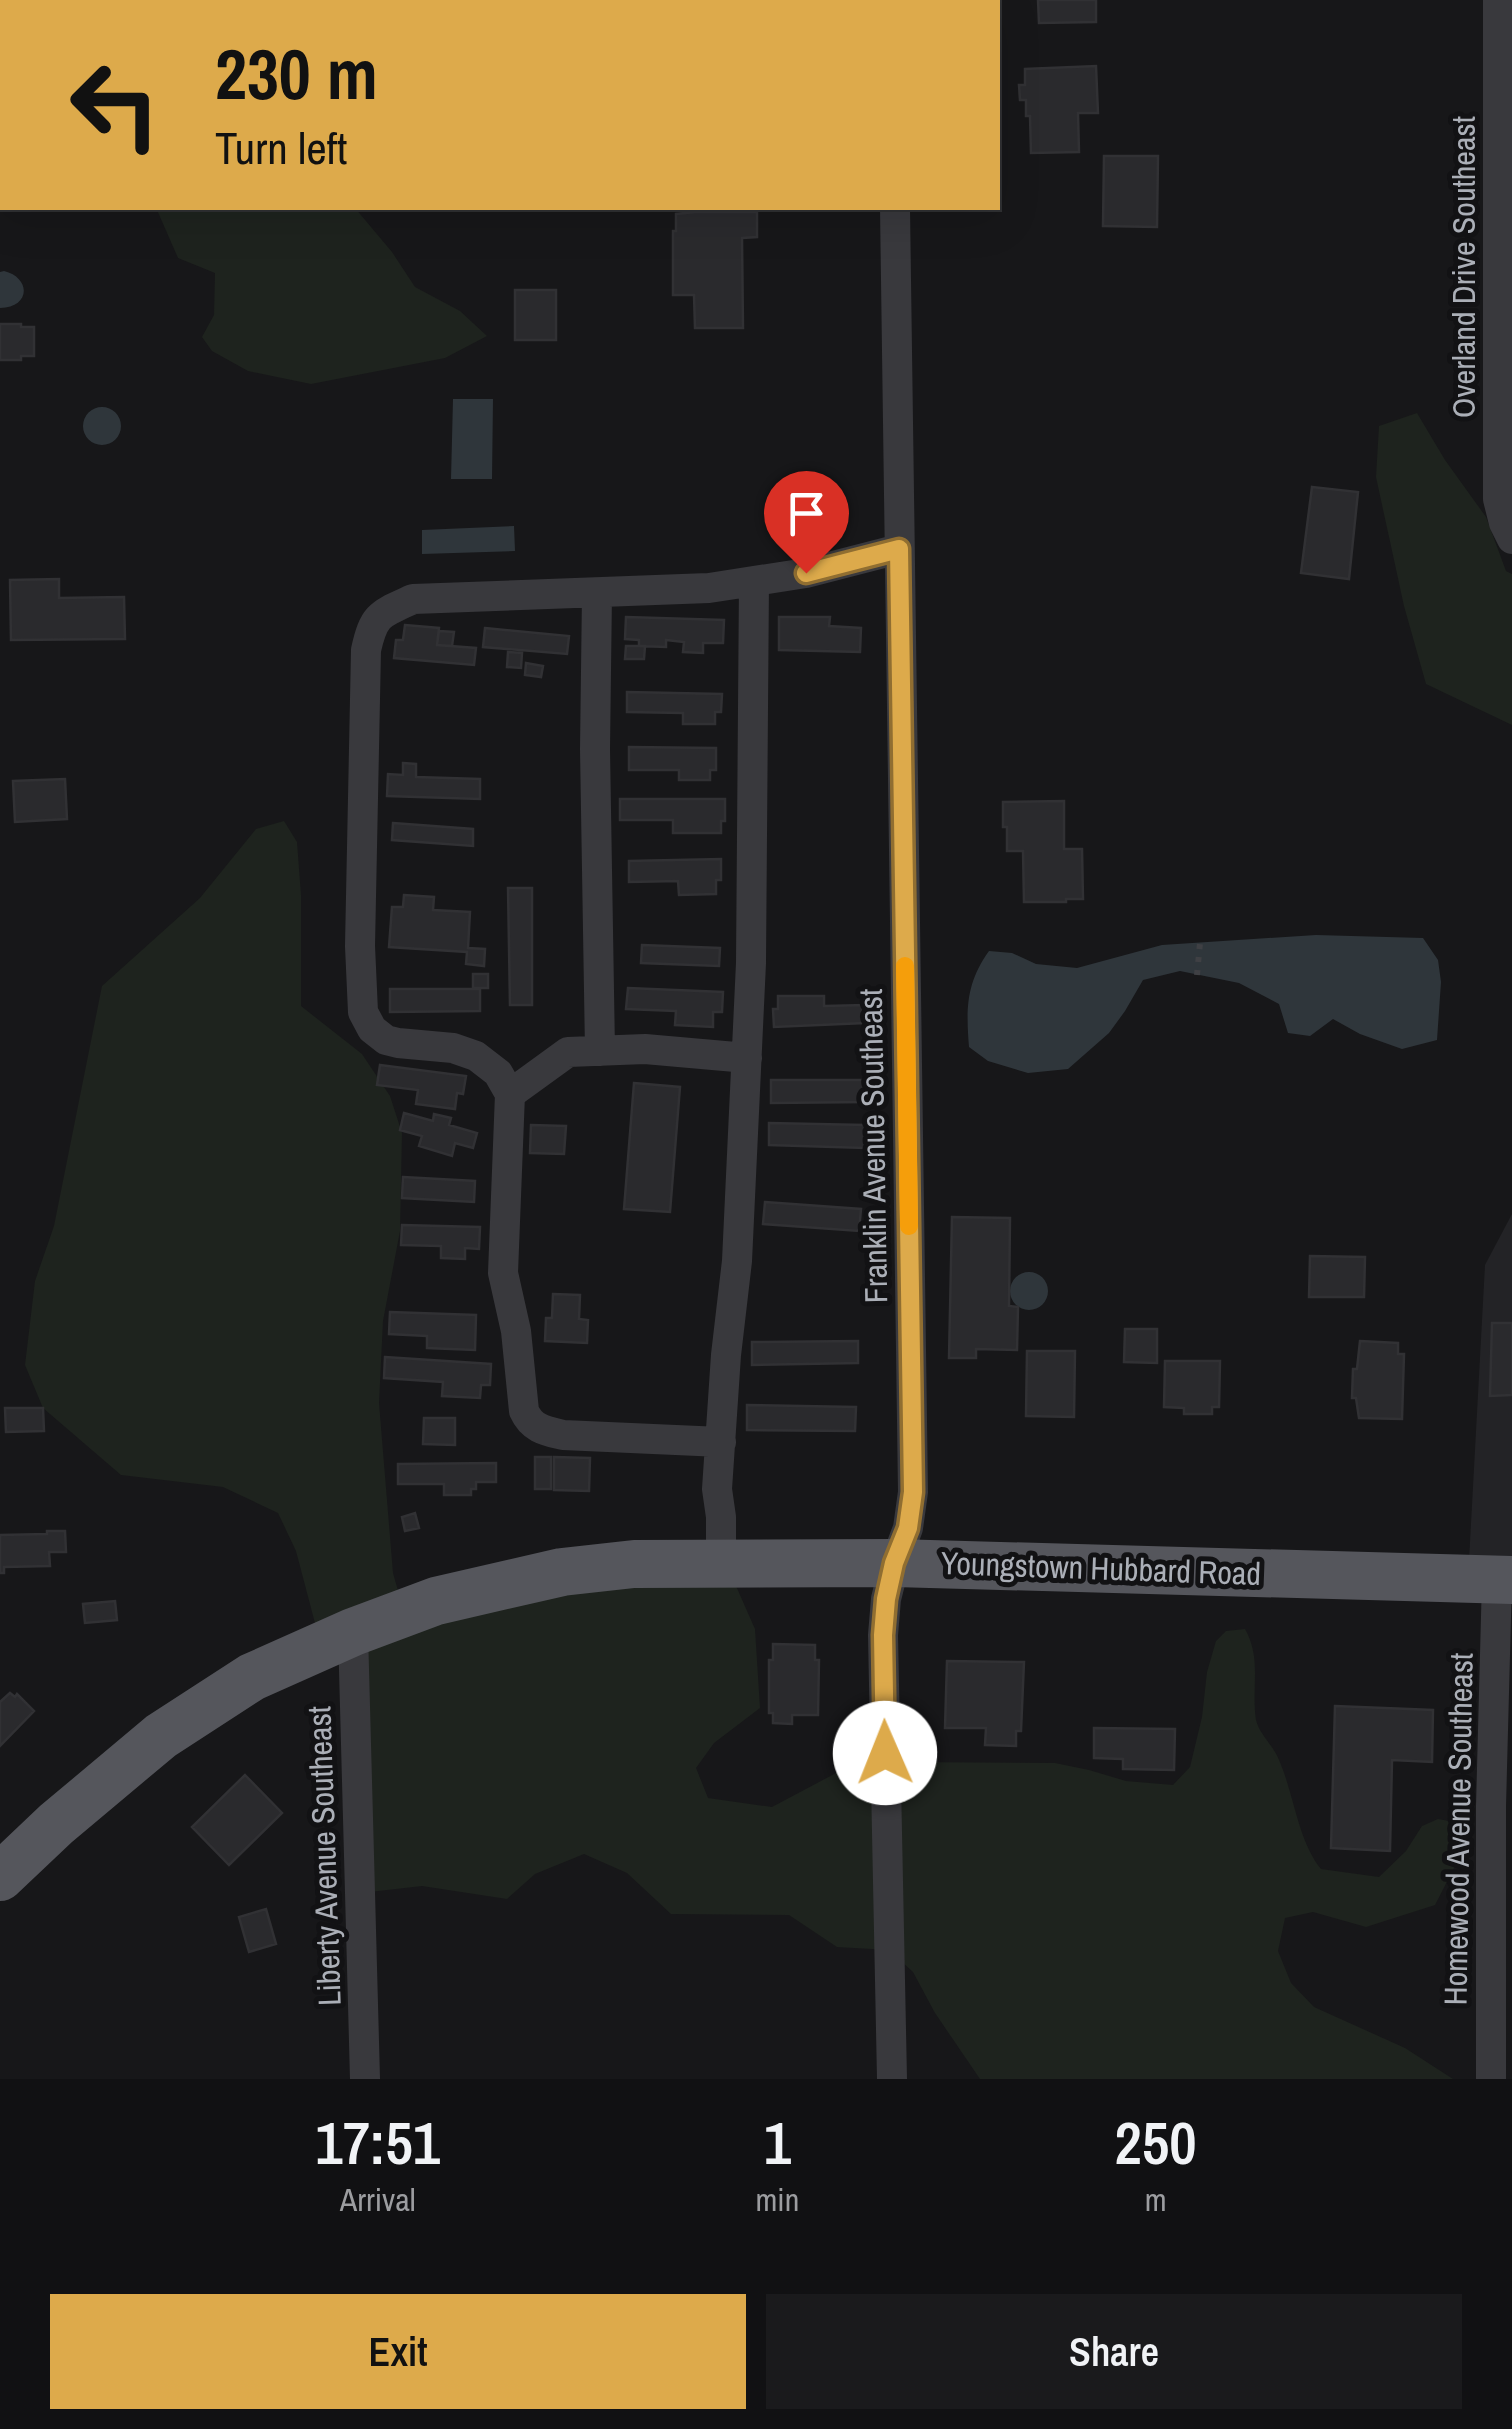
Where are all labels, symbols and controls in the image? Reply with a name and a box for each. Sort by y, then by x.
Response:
text: 230 m [215,27,378,121]
icon: left [50,40,180,170]
street label: Overland Drive Southeast [1442,116,1485,418]
text: Turn left [215,117,347,178]
pin [764,471,849,574]
icon: arrive [779,486,834,541]
street label: Franklin Avenue Southeast [849,988,897,1304]
street label: Youngstown Hubbard Road [940,1541,1262,1595]
street label: Homewood Avenue Southeast [1433,1652,1483,2006]
position arrow [833,1701,937,1805]
street label: Liberty Avenue Southeast [297,1705,351,2007]
text: 17:51 [315,2102,440,2183]
text: 1 [764,2102,791,2183]
text: 250 [1115,2102,1197,2183]
text: Arrival [340,2178,416,2221]
text: min [756,2178,799,2221]
text: m [1145,2178,1167,2221]
button: Exit [50,2294,746,2409]
button: Share [766,2294,1462,2409]

